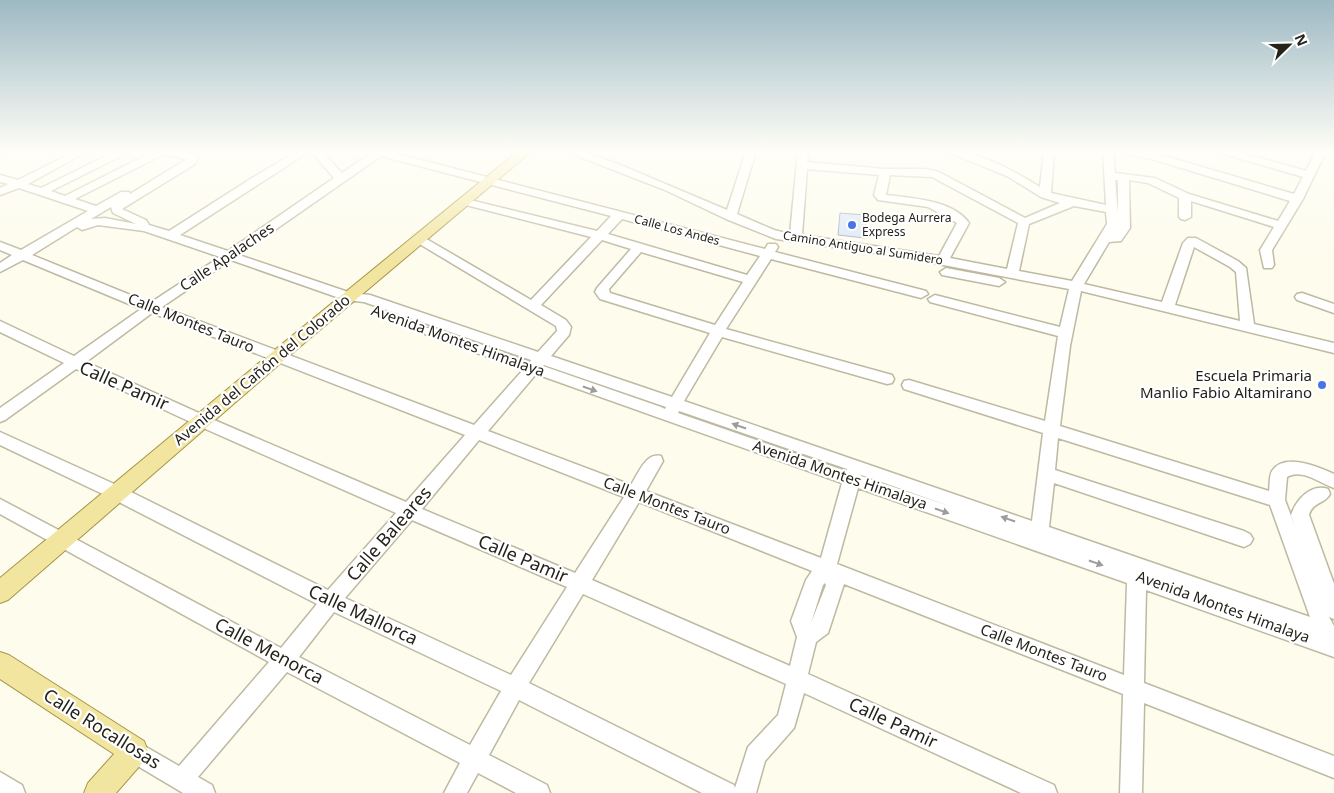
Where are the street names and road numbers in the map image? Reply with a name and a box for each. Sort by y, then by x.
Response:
street label: Calle Los Andes [633,210,722,249]
street label: Calle Apalaches [175,217,277,295]
street label: Camino Antiguo al Sumidero [782,226,944,269]
street label: Calle Montes Tauro [125,288,258,357]
street label: Avenida del Cañón del Colorado [169,289,354,449]
street label: Avenida Montes Himalaya [369,299,548,381]
street label: Calle Pamir [76,355,173,416]
street label: Avenida Montes Himalaya [751,435,930,513]
street label: Calle Montes Tauro [601,472,734,539]
street label: Calle Baleares [340,481,436,586]
street label: Calle Pamir [475,528,573,588]
street label: Avenida Montes Himalaya [1134,565,1313,647]
street label: Calle Mallorca [305,578,422,650]
street label: Calle Menorca [211,611,328,689]
street label: Calle Montes Tauro [978,619,1111,686]
street label: Calle Rocallosas [39,682,166,774]
street label: Calle Pamir [845,691,942,753]

